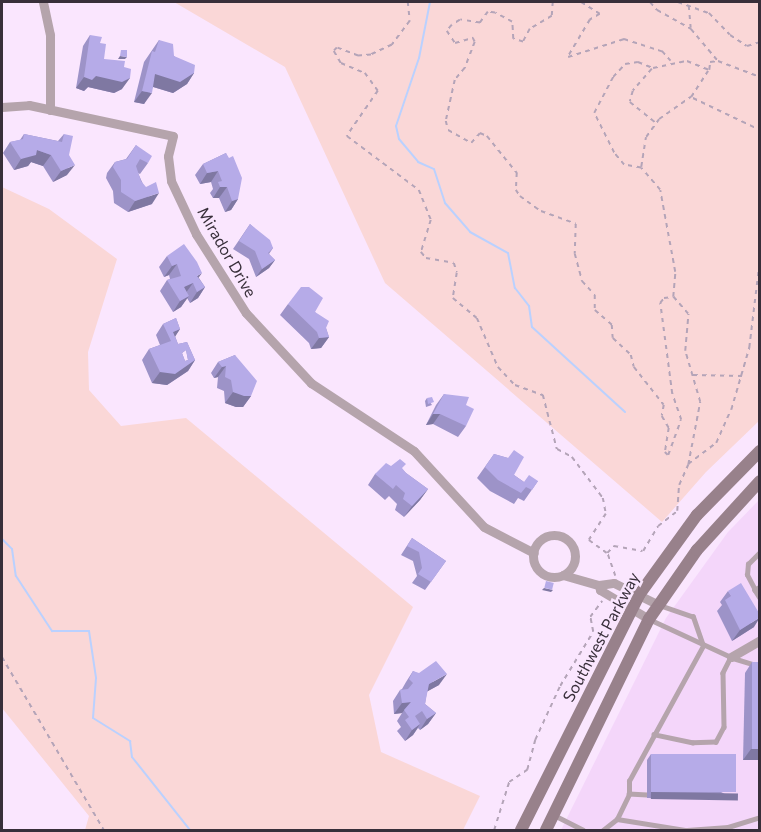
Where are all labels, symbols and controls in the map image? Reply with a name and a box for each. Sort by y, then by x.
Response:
street label: Mirador Drive [193,203,261,301]
street label: Southwest Parkway [559,569,643,705]

